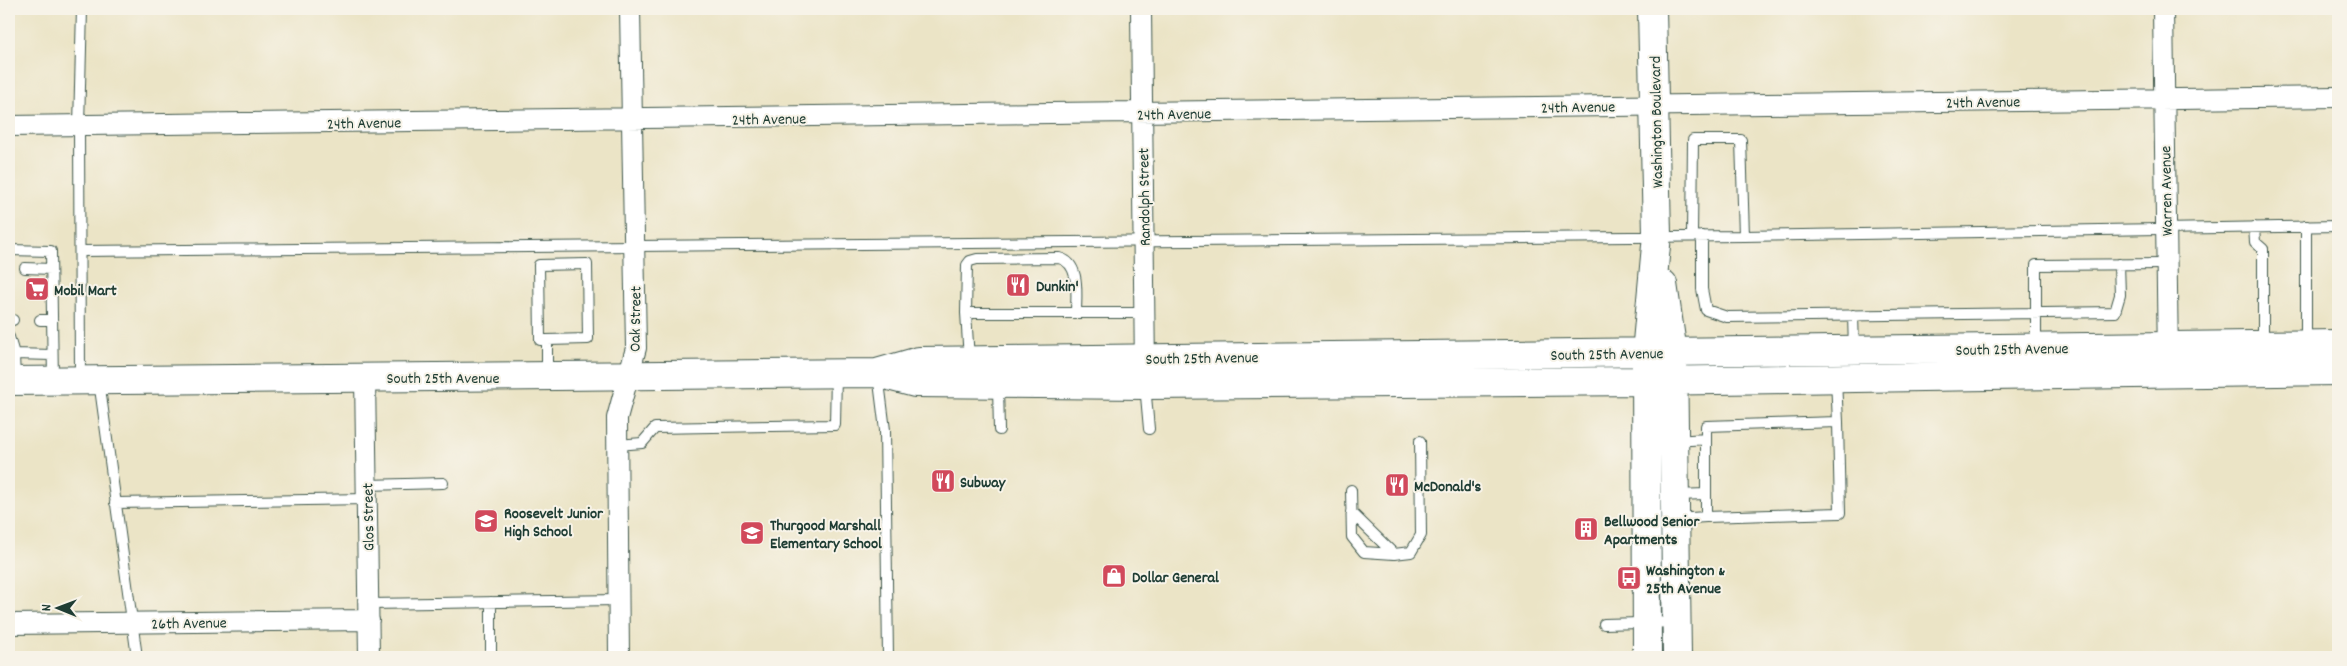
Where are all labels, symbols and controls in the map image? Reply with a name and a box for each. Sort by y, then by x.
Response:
street label: Washington Boulevard [1645,56,1670,188]
street label: 24th Avenue [1946,91,2020,116]
street label: 24th Avenue [1541,96,1615,121]
street label: 24th Avenue [1137,103,1211,128]
street label: 24th Avenue [732,108,806,133]
street label: 24th Avenue [327,112,401,137]
street label: Warren Avenue [2155,146,2180,236]
street label: Randolph Street [1133,147,1158,246]
restaurant icon: Dunkin' [1005,272,1031,298]
supermarket icon: Mobil Mart [24,276,50,302]
place label: Dunkin' [1036,276,1079,299]
place label: Mobil Mart [54,280,117,303]
street label: Oak Street [624,286,649,352]
street label: South 25th Avenue [1955,338,2069,363]
street label: South 25th Avenue [1550,343,1664,368]
street label: South 25th Avenue [1145,347,1259,372]
street label: South 25th Avenue [386,368,500,391]
restaurant icon: Subway [930,468,956,494]
place label: Subway [960,472,1007,495]
restaurant icon: McDonald's [1384,472,1410,498]
place label: McDonald's [1414,476,1482,499]
street label: Glos Street [357,483,382,551]
place label: Roosevelt Junior High School [504,503,604,544]
school or university icon: Roosevelt Junior High School [473,508,499,534]
place label: Bellwood Senior Apartments [1604,511,1700,552]
place label: Thurgood Marshall Elementary School [770,515,882,556]
building icon: Bellwood Senior Apartments [1573,516,1599,542]
school or university icon: Thurgood Marshall Elementary School [739,520,765,546]
place label: Washington & 25th Avenue [1646,560,1725,601]
shop icon: Dollar General [1101,563,1127,589]
bus stop icon: Washington & 25th Avenue [1616,565,1642,591]
place label: Dollar General [1132,567,1219,590]
north arrow [32,584,82,634]
text: N [37,604,57,611]
street label: 26th Avenue [151,612,227,637]

